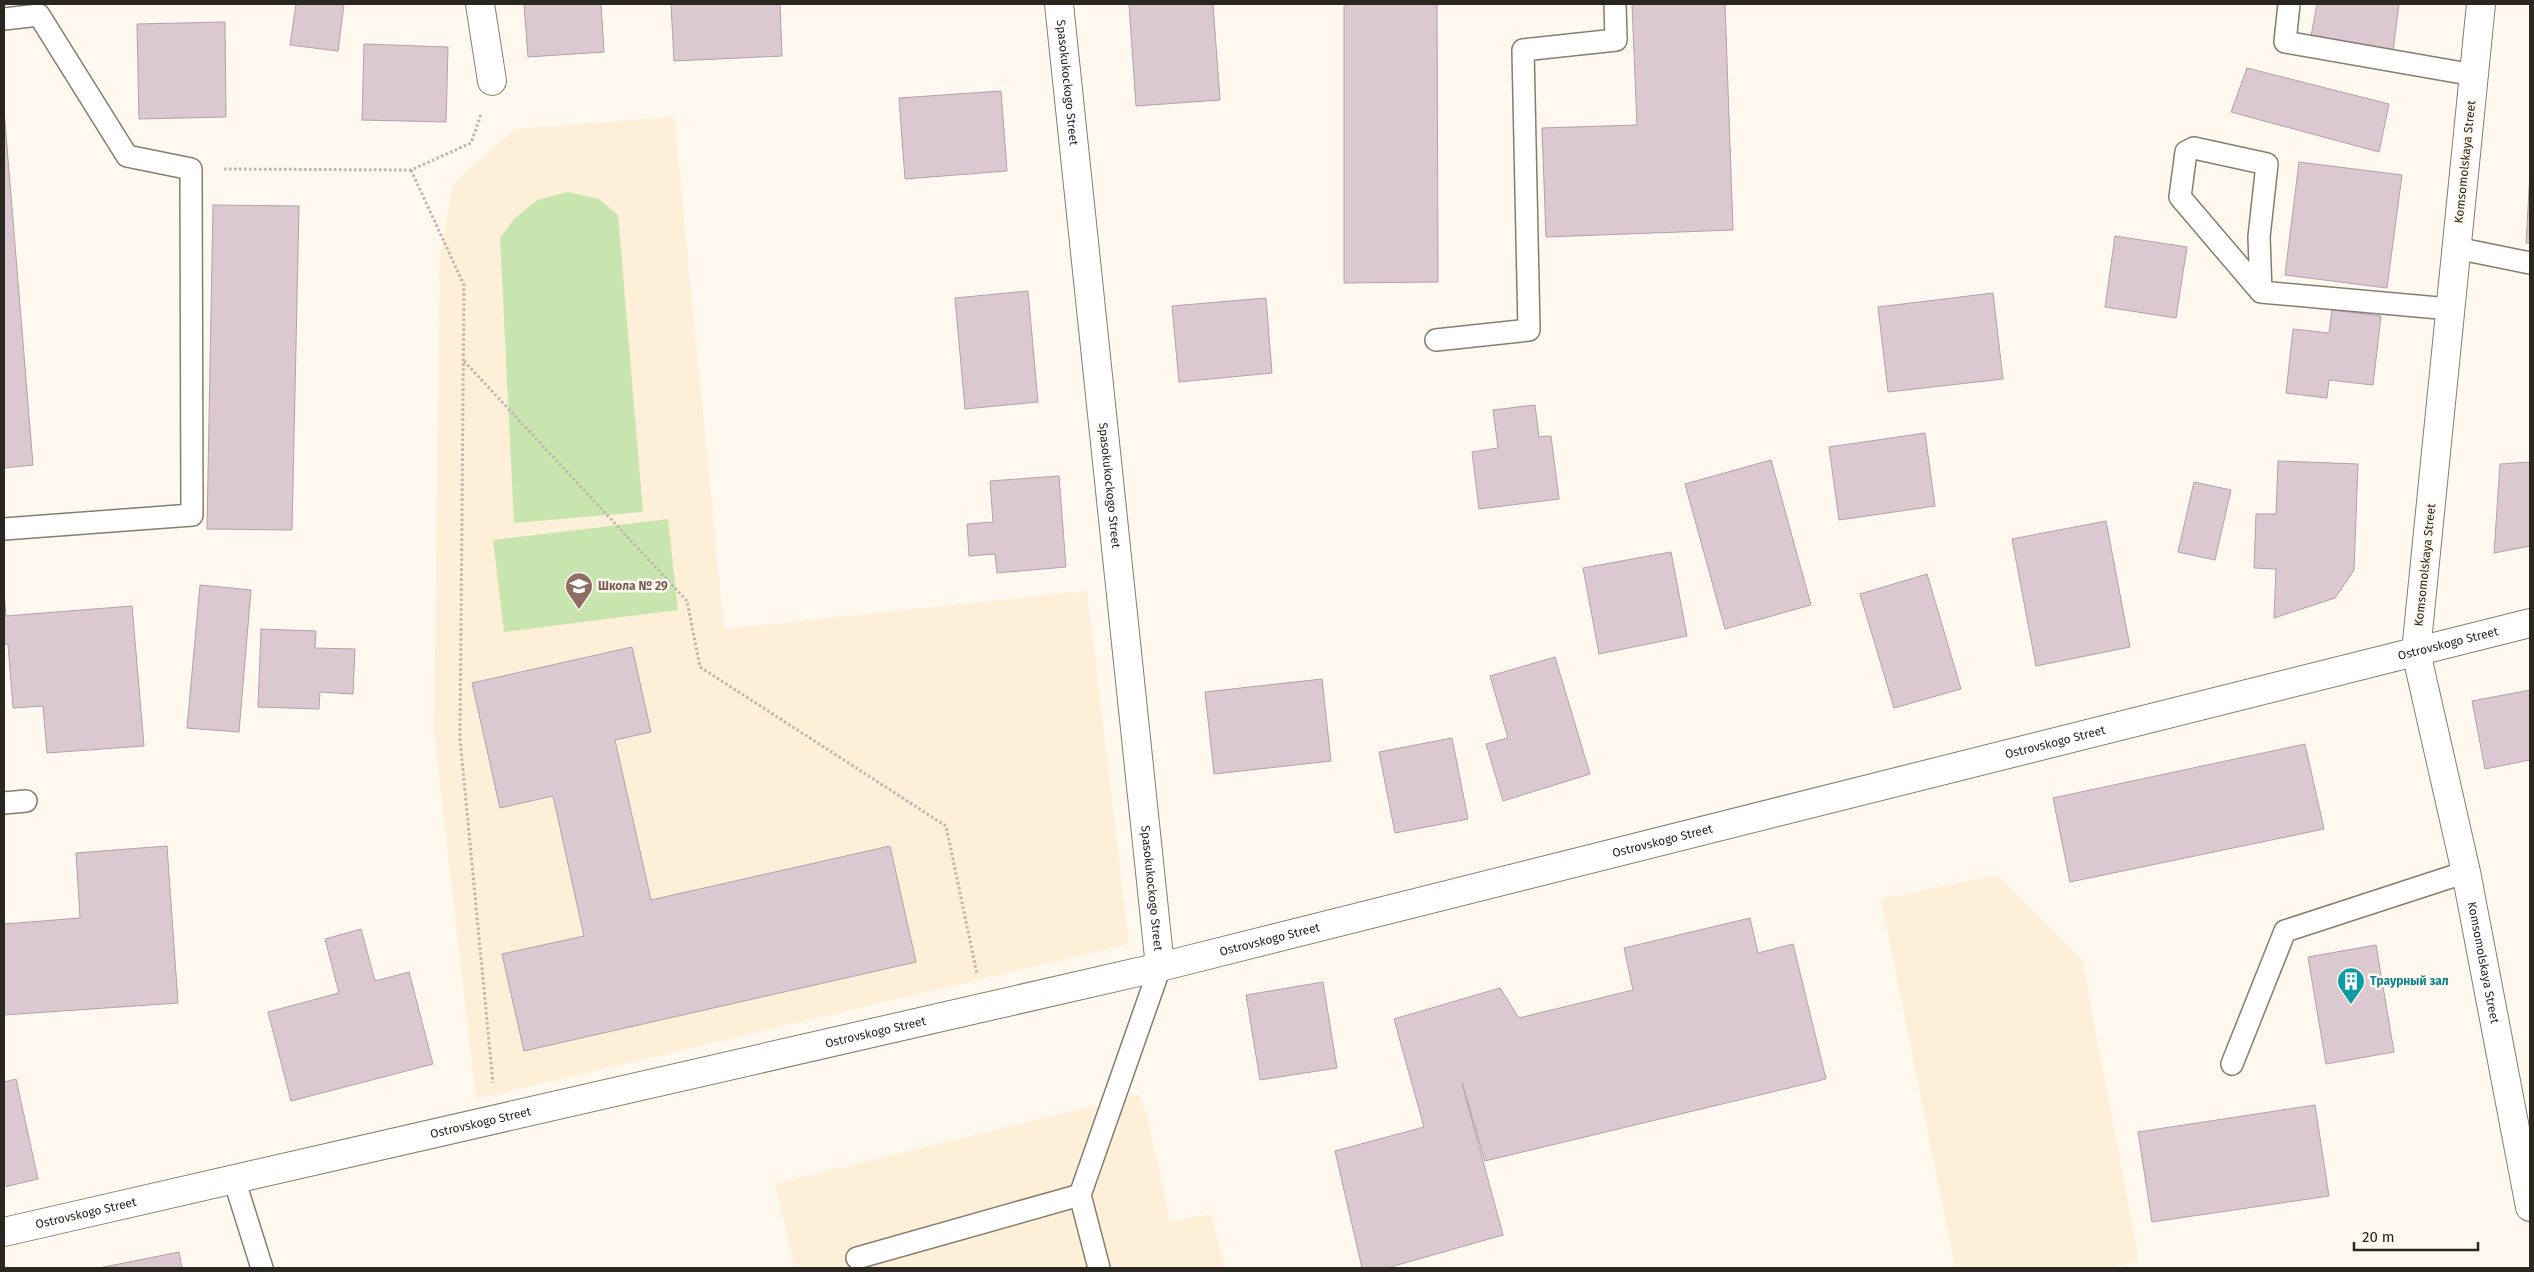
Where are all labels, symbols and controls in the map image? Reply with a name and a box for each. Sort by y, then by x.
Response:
street label: Spasokukoсkogo Street [1054,19,1081,147]
street label: Komsomolskaya Street [2452,99,2478,224]
street label: Spasokukoсkogo Street [1096,422,1123,550]
street label: Komsomolskaya Street [2412,502,2438,627]
school or university icon: Школа № 29 [564,571,594,610]
place label: Школа № 29 [598,579,668,593]
street label: Ostrovskogo Street [2396,624,2500,663]
street label: Ostrovskogo Street [2004,723,2107,762]
street label: Ostrovskogo Street [1611,821,1715,860]
street label: Spasokukoсkogo Street [1138,825,1165,952]
street label: Komsomolskaya Street [2465,900,2502,1025]
street label: Ostrovskogo Street [1218,920,1322,959]
building icon: Траурный зал [2336,966,2366,1005]
place label: Траурный зал [2370,974,2449,988]
street label: Ostrovskogo Street [824,1014,928,1051]
street label: Ostrovskogo Street [429,1104,533,1141]
street label: Ostrovskogo Street [34,1195,138,1232]
scale bar [2354,1220,2478,1252]
text: 20 m [2362,1228,2395,1246]

